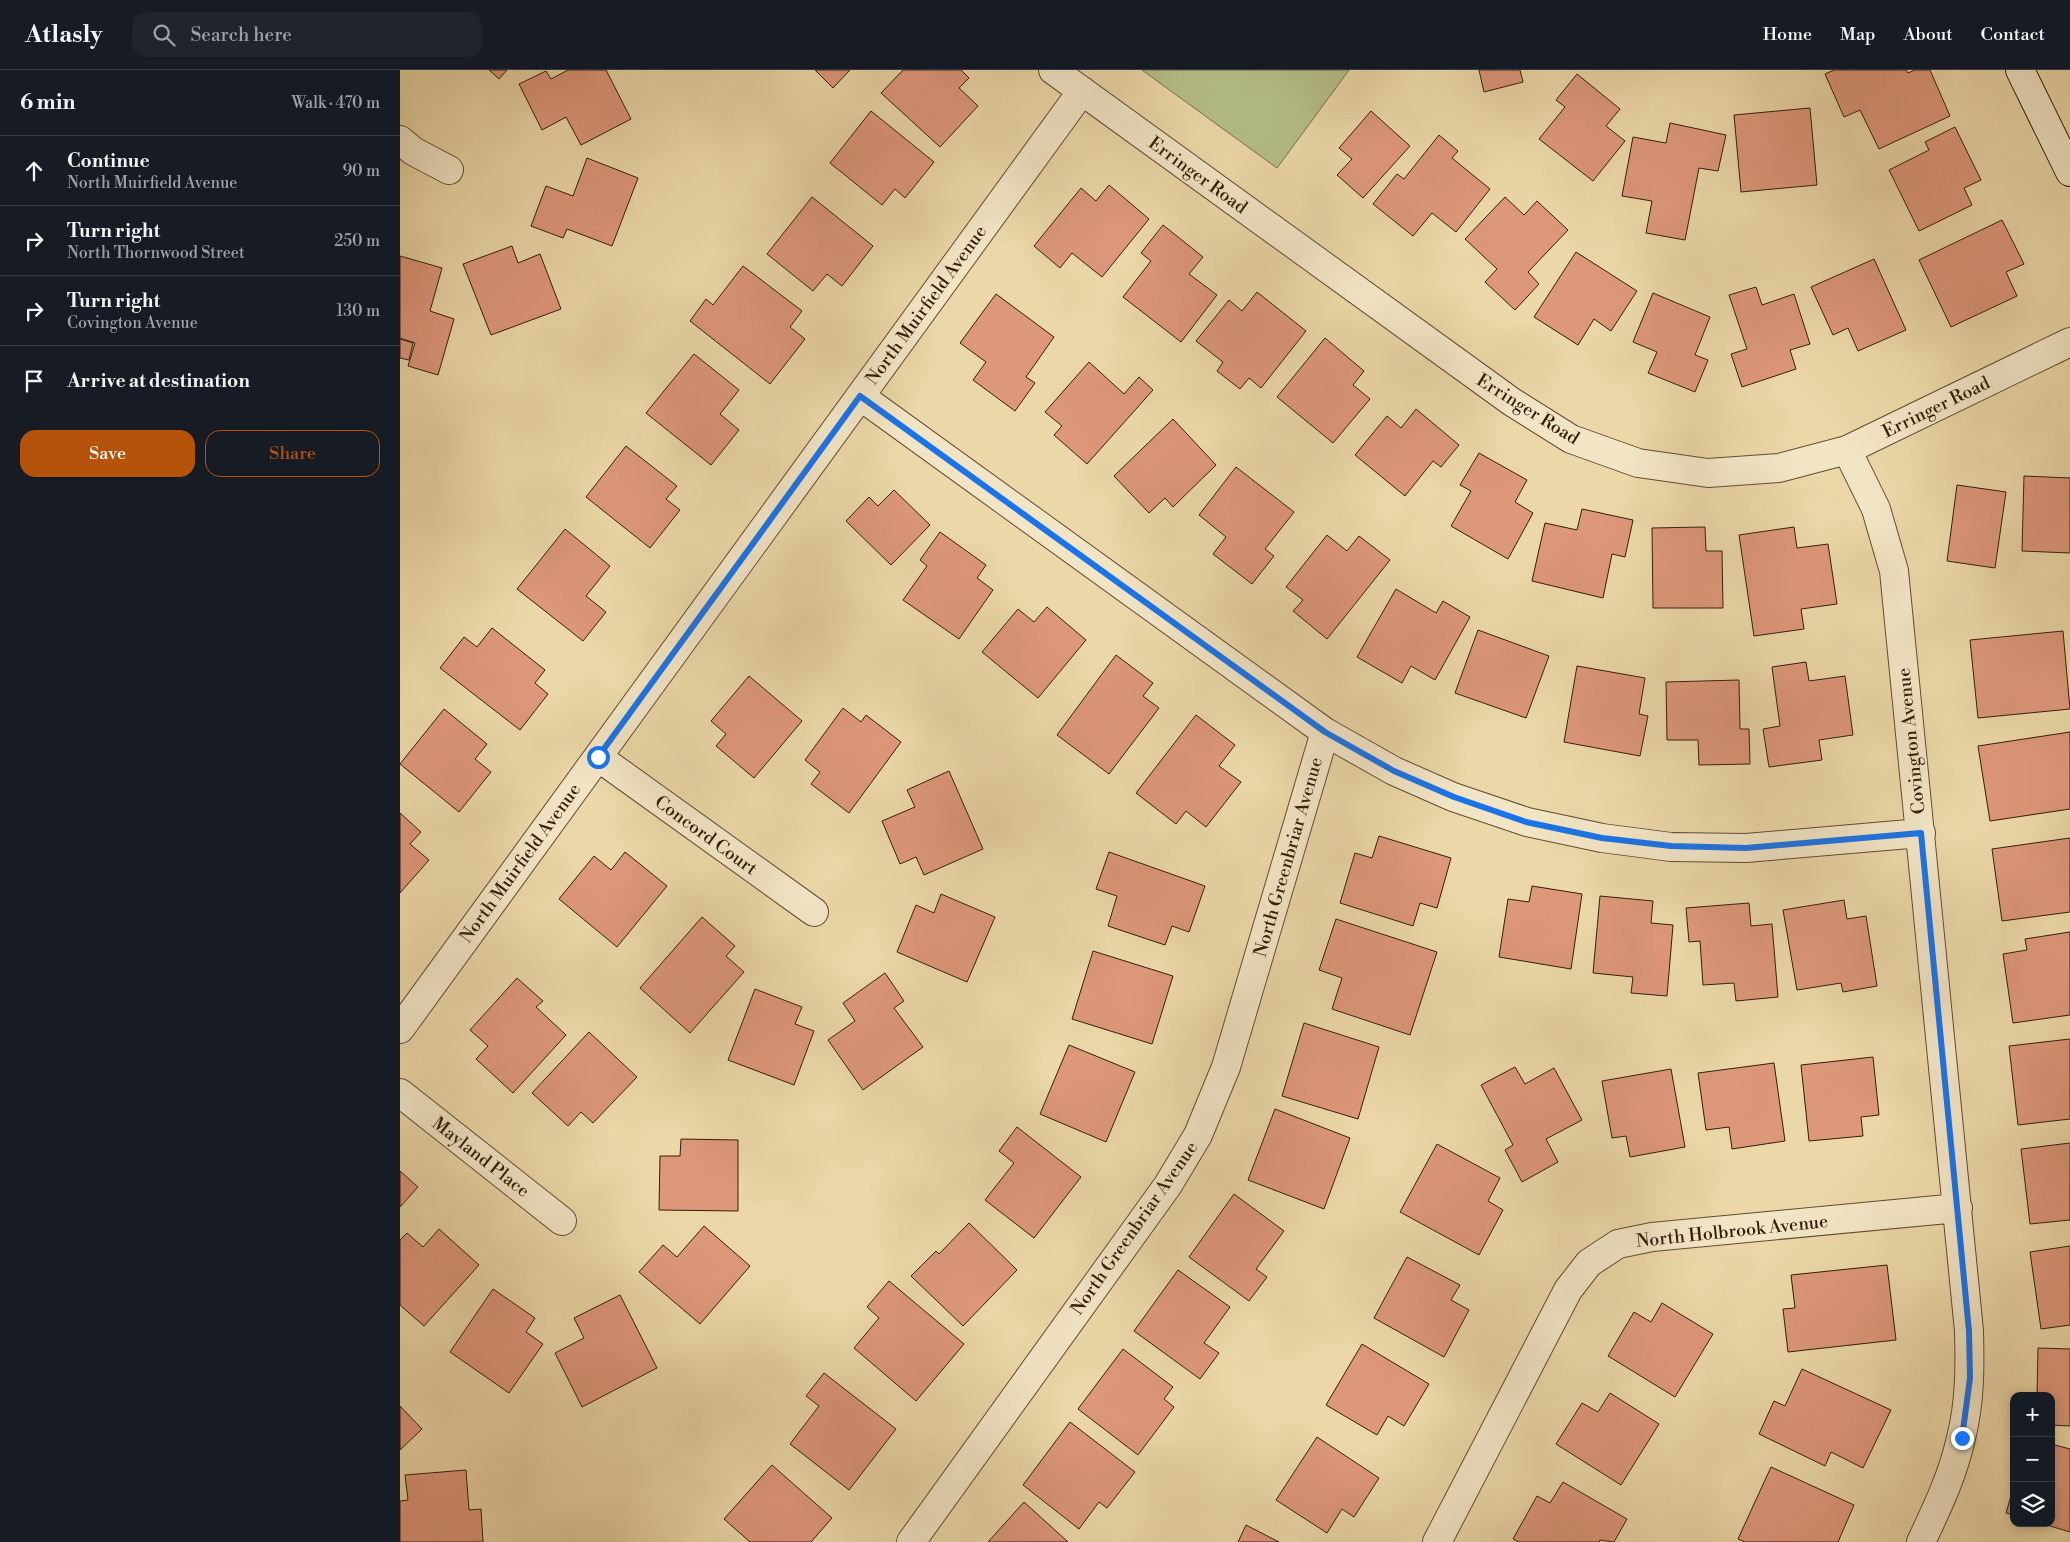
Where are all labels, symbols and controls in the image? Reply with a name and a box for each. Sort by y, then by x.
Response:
search box [132,12,482,57]
text: Atlasly [25,20,102,50]
icon: search [150,21,178,49]
text: Search here [190,23,292,47]
text: Home [1763,23,1812,46]
text: Map [1840,23,1876,46]
text: About [1904,23,1953,46]
text: Contact [1981,23,2045,46]
text: 6 min [20,90,75,116]
text: Walk · 470 m [292,93,380,113]
street label: Erringer Road [1144,132,1252,219]
text: Continue [67,149,150,173]
icon: ahead [20,157,48,185]
text: 90 m [342,161,380,181]
text: North Muirfield Avenue [67,173,237,193]
text: Turn right [67,219,160,243]
street label: North Muirfield Avenue [861,221,992,390]
icon: right [20,227,48,255]
text: 250 m [334,231,380,251]
text: North Thornwood Street [67,243,245,263]
text: Turn right [67,289,160,313]
icon: right [20,297,48,325]
text: 130 m [336,301,380,321]
text: Covington Avenue [67,313,198,333]
icon: arrive [20,367,48,395]
text: Arrive at destination [67,369,250,393]
street label: Erringer Road [1472,369,1584,451]
street label: Erringer Road [1879,371,1994,443]
button: Save [20,430,195,477]
button: Share [205,430,380,477]
street label: Covington Avenue [1892,667,1931,815]
route start [587,746,610,769]
street label: North Greenbriar Avenue [1249,755,1328,960]
street label: North Muirfield Avenue [455,779,586,948]
street label: Concord Court [650,790,762,881]
street label: Mayland Place [427,1112,534,1203]
street label: North Greenbriar Avenue [1066,1137,1203,1320]
street label: North Holbrook Avenue [1635,1210,1829,1253]
map controls [2010,1392,2055,1527]
button: + [2010,1392,2055,1437]
route end [1951,1427,1974,1450]
button: − [2010,1437,2055,1482]
button: layers [2010,1482,2055,1527]

